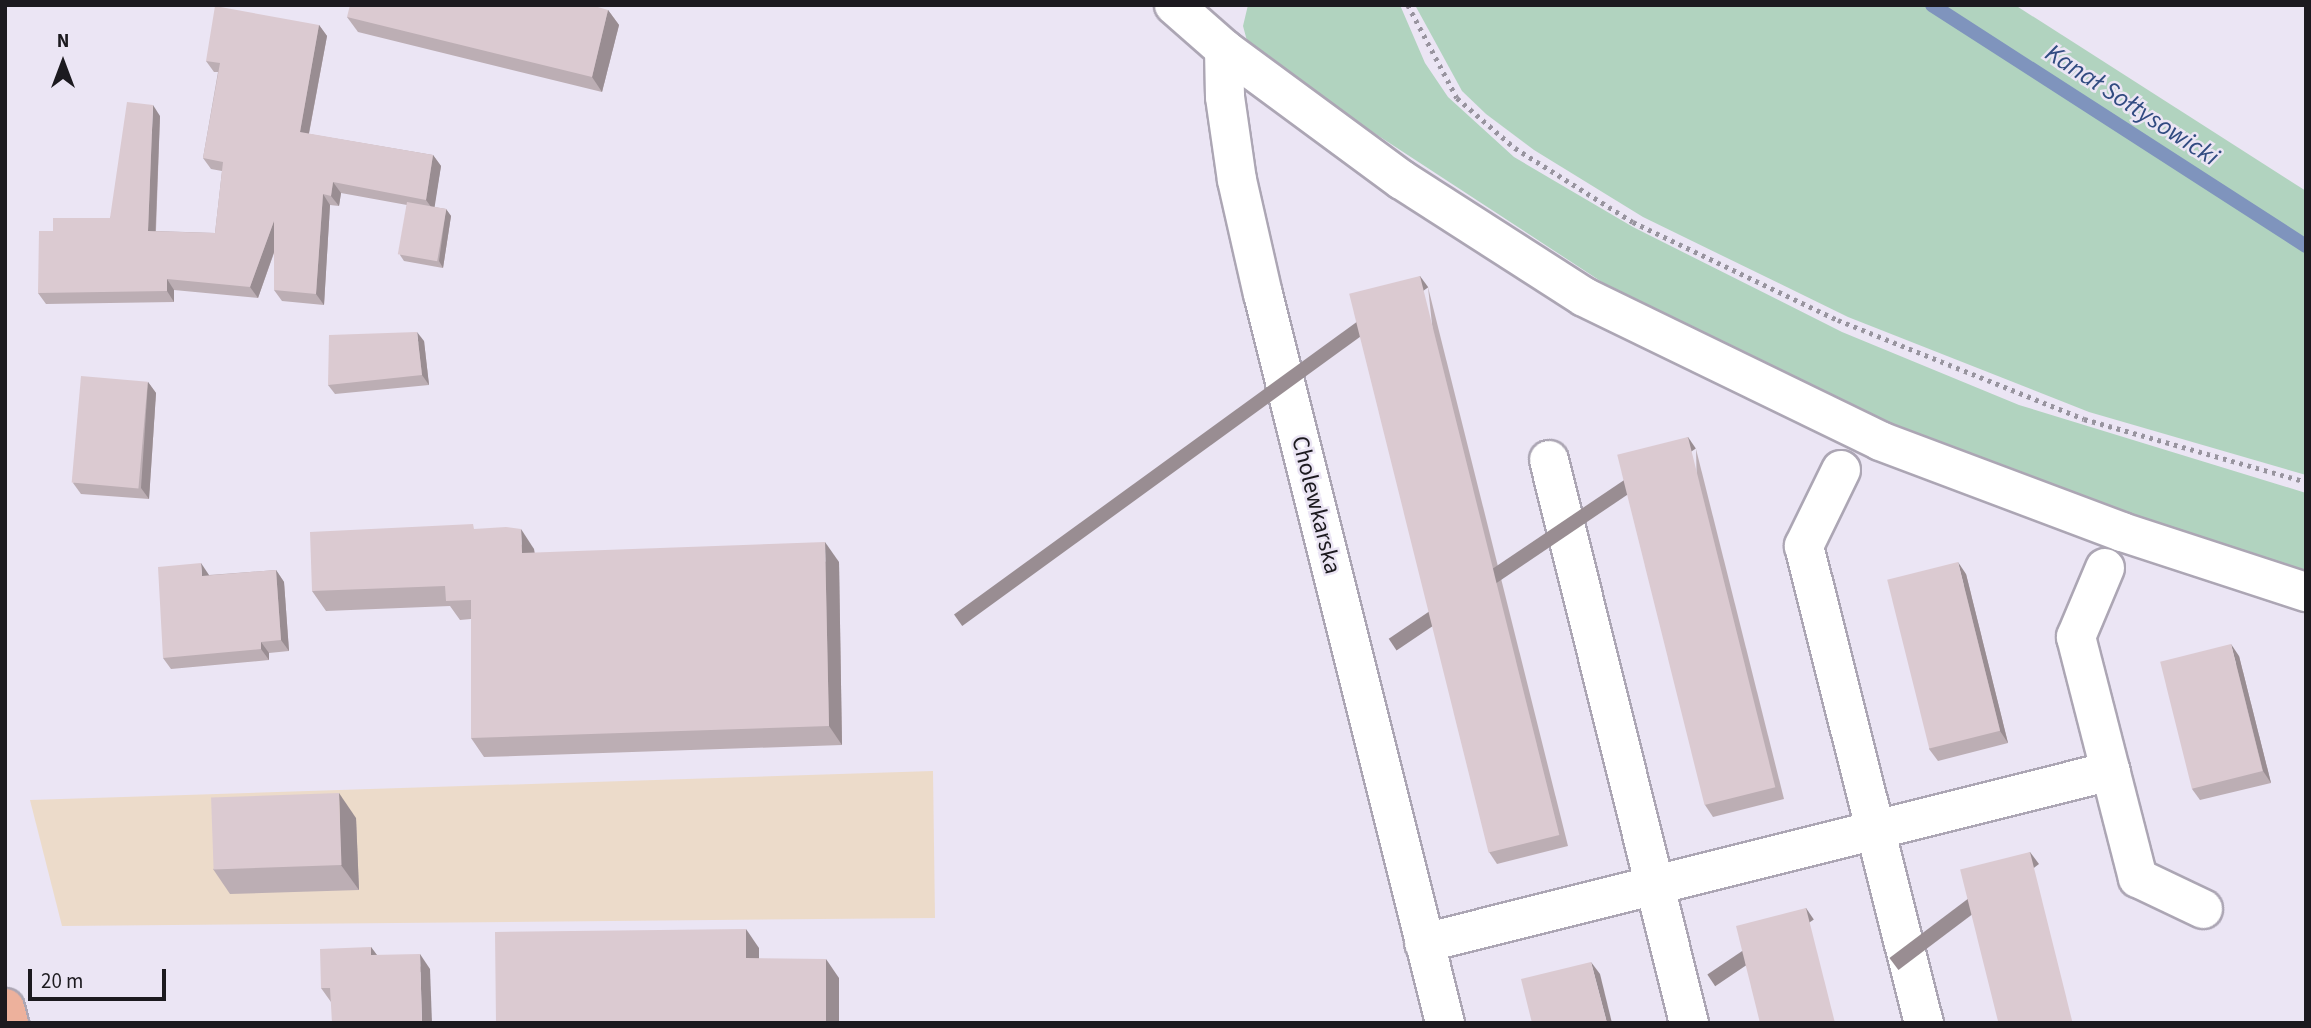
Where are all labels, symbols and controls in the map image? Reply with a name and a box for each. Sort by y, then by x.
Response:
north arrow [28,28,98,98]
text: N [57,28,69,55]
water label: Kanał Sołtysowicki [2039,37,2225,173]
street label: Cholewkarska [1285,433,1347,577]
scale bar [32,954,170,998]
text: 20 m [41,966,83,996]

